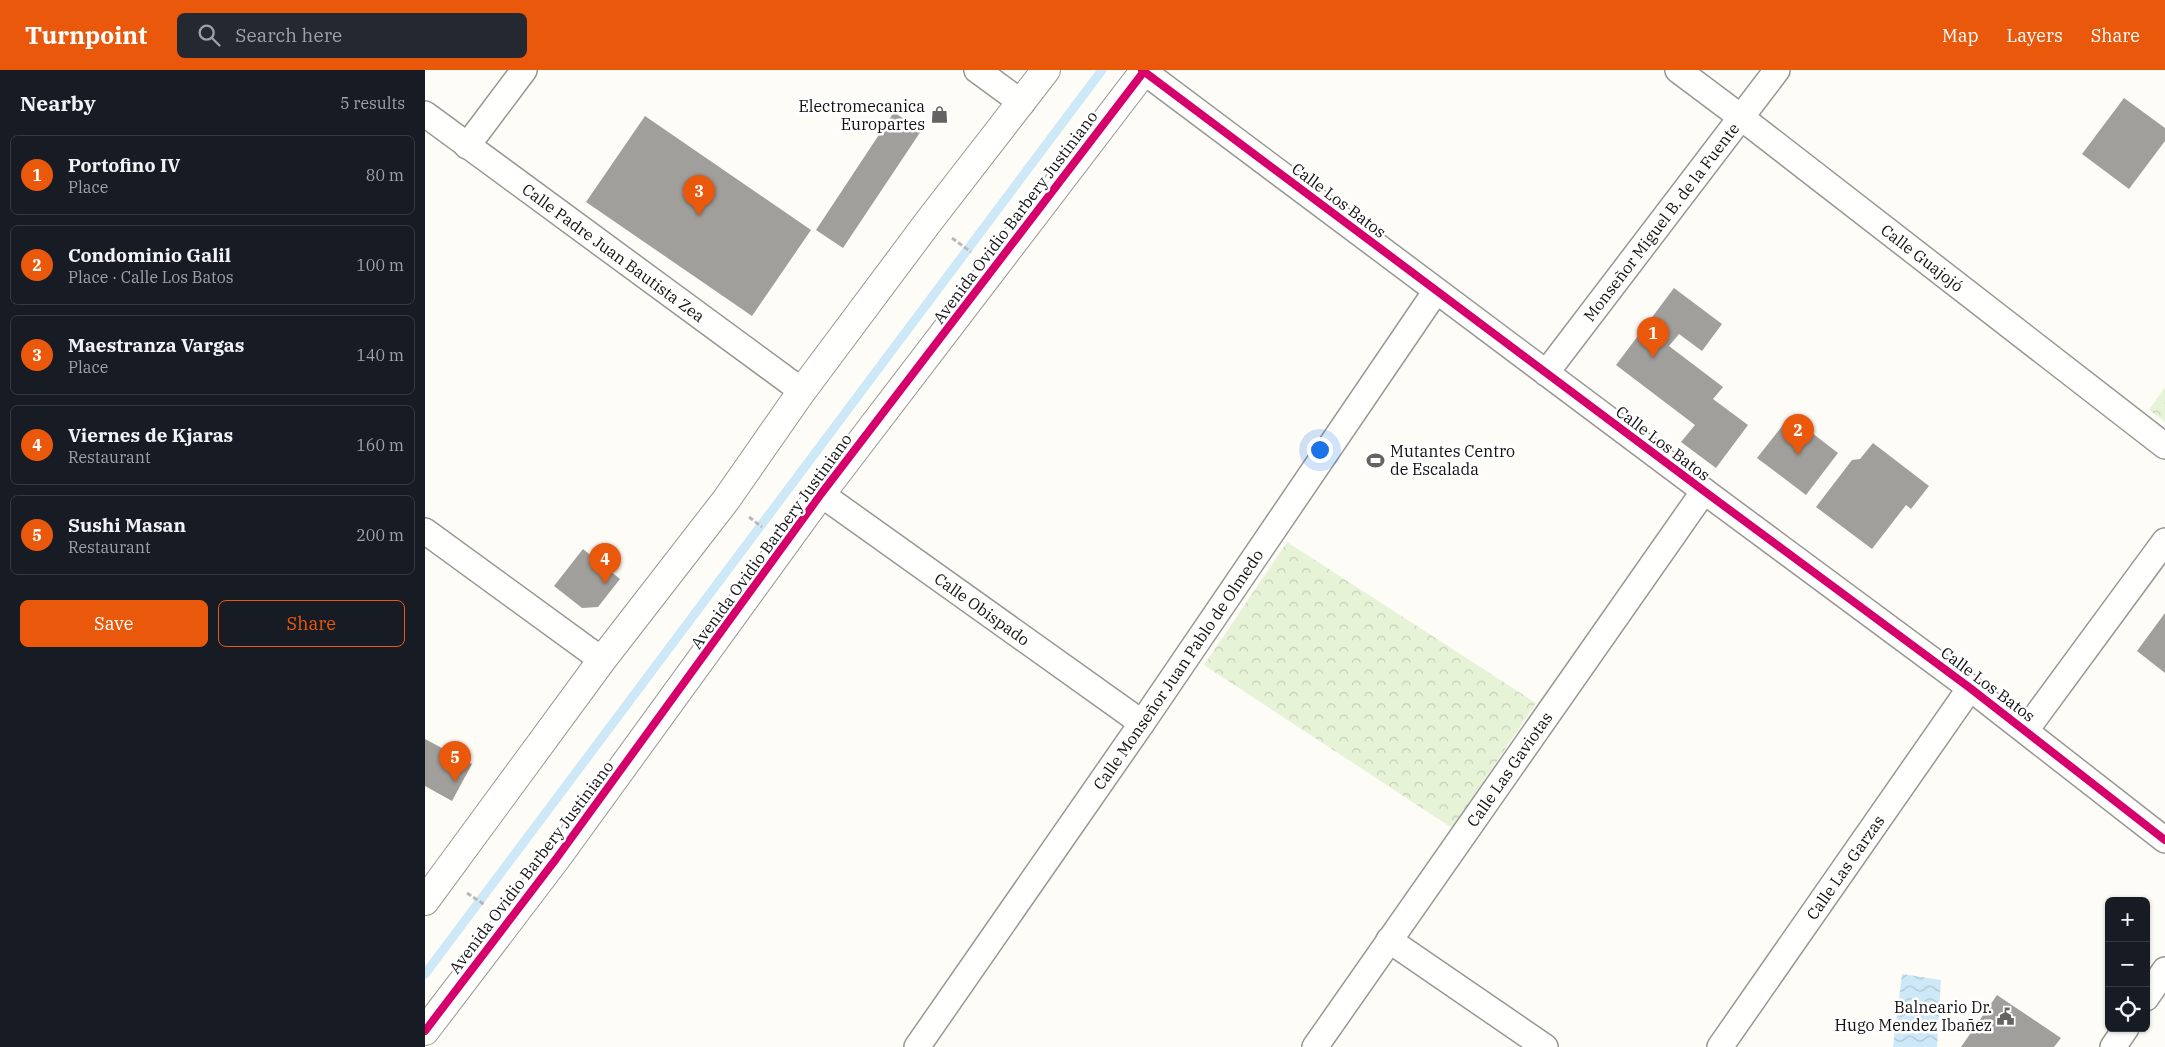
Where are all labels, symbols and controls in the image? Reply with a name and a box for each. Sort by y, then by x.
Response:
search box [177,13,527,58]
text: Turnpoint [25,19,147,51]
icon: search [195,21,223,49]
text: Search here [235,23,342,47]
text: Map [1942,24,1979,47]
text: Layers [2007,24,2063,47]
text: Share [2091,24,2140,47]
text: Nearby [20,89,96,117]
text: 5 results [340,93,405,113]
place label: Electromecanica Europartes [798,96,925,134]
shop icon: Electromecanica Europartes [929,105,949,125]
street label: Avenida Ovidio Barbery Justiniano [928,107,1102,327]
street label: Monseñor Miguel B. de la Fuente [1579,119,1743,325]
text: Portofino IV [68,153,180,177]
street label: Calle Los Batos [1288,158,1390,242]
text: 1 [32,165,42,185]
text: 80 m [366,165,404,185]
pin: 3 [683,175,715,216]
text: Place [68,177,108,197]
street label: Calle Padre Juan Bautista Zea [518,179,709,326]
street label: Calle Guajojó [1877,220,1967,296]
text: Condominio Galil [68,243,231,267]
text: 2 [32,255,42,275]
text: 100 m [356,255,404,275]
text: Place · Calle Los Batos [68,267,234,287]
pin: 1 [1637,317,1669,358]
text: Maestranza Vargas [68,333,244,357]
text: 3 [32,345,42,365]
text: 140 m [356,345,404,365]
text: Place [68,357,108,377]
street label: Calle Los Batos [1612,401,1714,485]
pin: 2 [1782,414,1814,455]
text: Viernes de Kjaras [68,423,233,447]
street label: Avenida Ovidio Barbery Justiniano [686,429,856,653]
text: 4 [32,435,42,455]
text: 160 m [356,435,404,455]
your location [1307,437,1333,463]
place label: Mutantes Centro de Escalada [1390,441,1515,479]
text: Restaurant [68,447,151,467]
sports icon: Mutantes Centro de Escalada [1366,450,1386,470]
text: Sushi Masan [68,513,186,537]
text: 5 [32,525,42,545]
text: 200 m [356,525,404,545]
text: Restaurant [68,537,151,557]
pin: 4 [589,543,621,584]
street label: Calle Monseñor Juan Pablo de Olmedo [1089,545,1267,794]
street label: Calle Obispado [931,568,1034,650]
button: Save [20,600,208,647]
button: Share [218,600,405,647]
street label: Calle Los Batos [1937,642,2039,726]
street label: Calle Las Gaviotas [1462,708,1556,831]
pin: 5 [439,741,471,782]
street label: Avenida Ovidio Barbery Justiniano [444,757,618,977]
street label: Calle Las Garzas [1802,811,1888,923]
map controls [2105,897,2150,1032]
button: + [2105,897,2150,942]
button: − [2105,942,2150,987]
button: locate [2105,987,2150,1032]
place label: Balneario Dr. Hugo Mendez Ibañez [1834,997,1992,1035]
public building icon: Balneario Dr. Hugo Mendez Ibañez [1996,1006,2016,1026]

